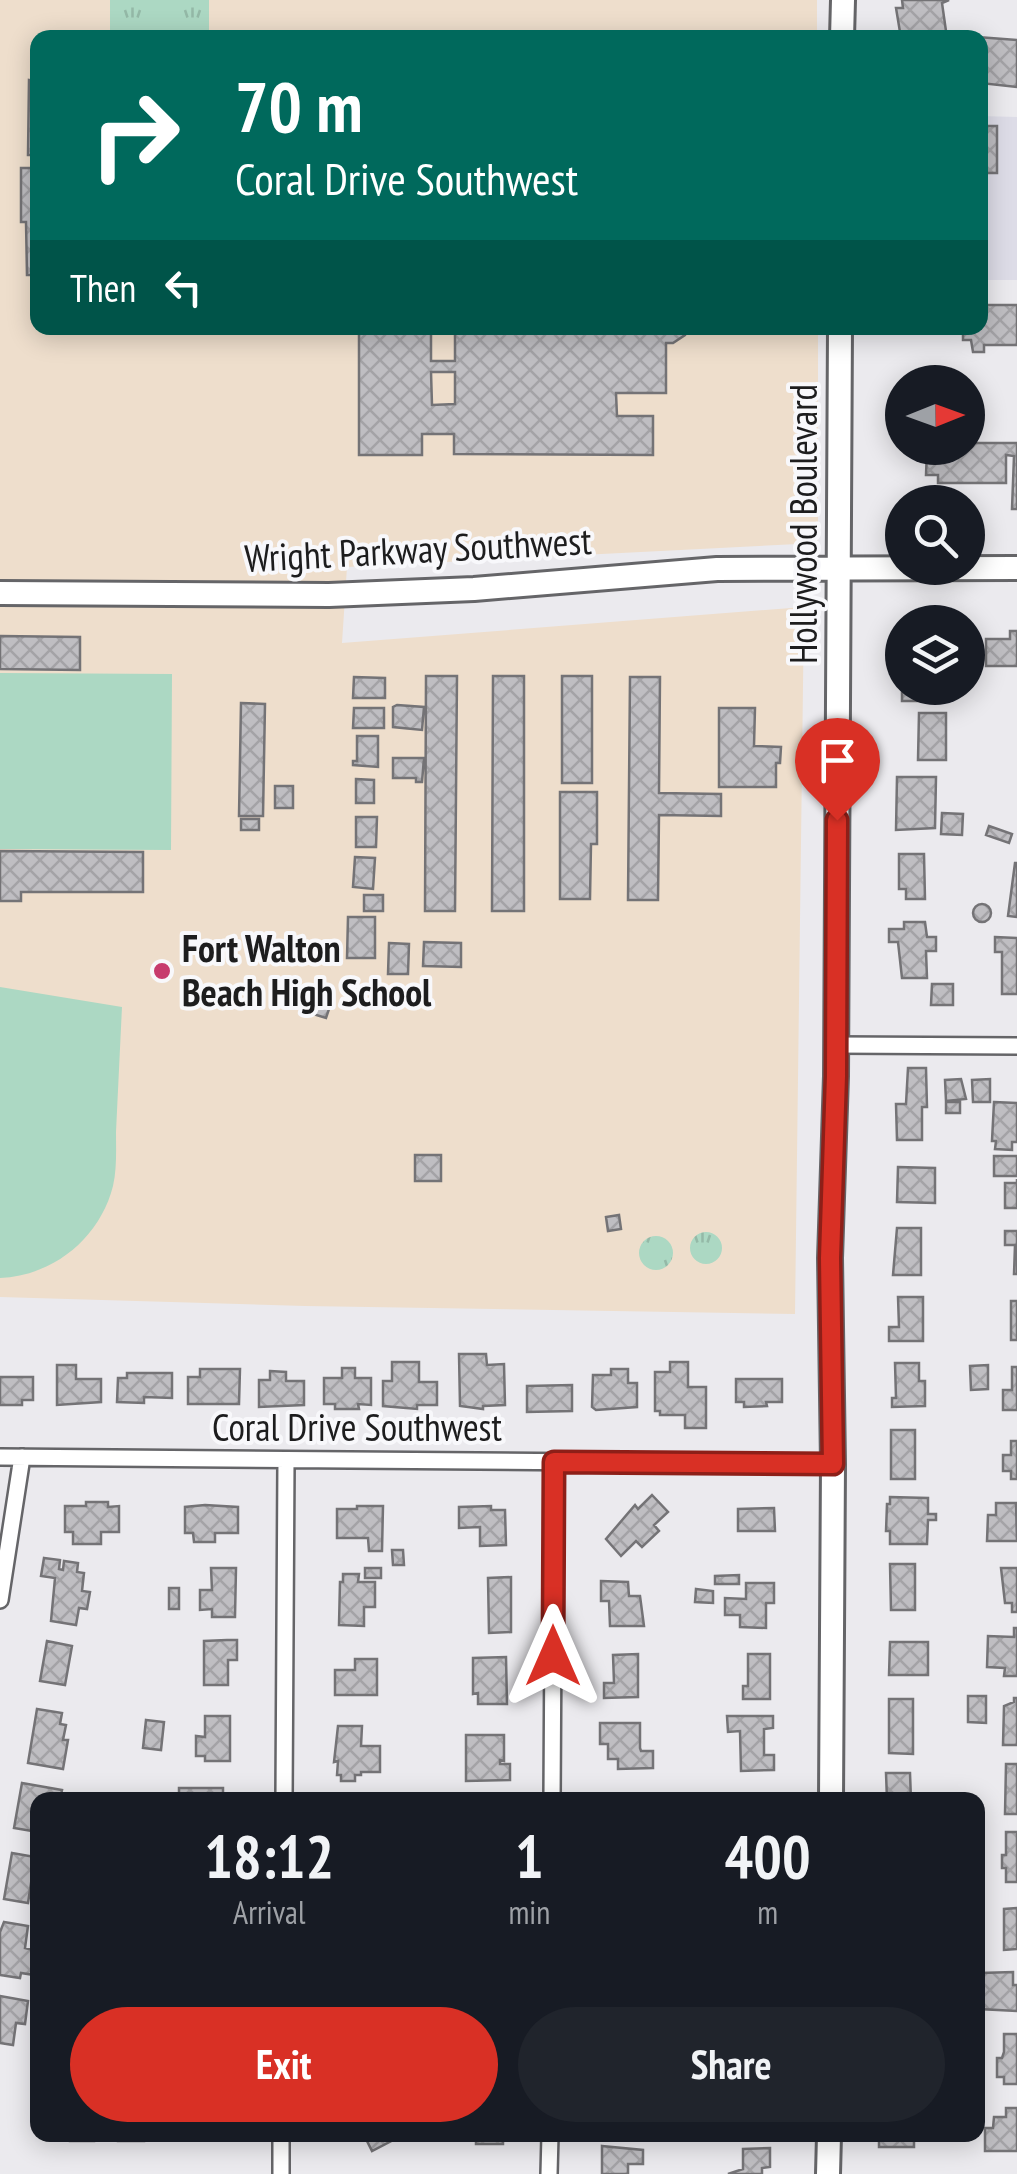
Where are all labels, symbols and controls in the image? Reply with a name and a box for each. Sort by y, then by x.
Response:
text: 70 m [235,61,363,151]
icon: right [70,70,200,200]
text: Coral Drive Southwest [235,149,578,207]
icon: left [156,260,211,315]
text: Then [70,263,136,312]
north arrow [885,365,985,465]
map controls [885,365,985,705]
street label: Hollywood Boulevard [778,384,827,664]
button: search [885,485,985,585]
street label: Wright Parkway Southwest [243,515,593,582]
button: layers [885,605,985,705]
pin [795,718,880,821]
icon: arrive [810,733,865,788]
place label: Fort Walton Beach High School [182,923,432,1016]
marker: Fort Walton Beach High School [151,960,173,982]
street label: Coral Drive Southwest [212,1402,502,1451]
position arrow [501,1604,605,1708]
text: 18:12 [204,1817,334,1895]
text: 1 [515,1817,544,1895]
text: 400 [725,1817,811,1895]
text: Arrival [233,1891,305,1933]
text: min [508,1891,550,1933]
text: m [757,1891,778,1933]
button: Exit [70,2007,498,2122]
button: Share [518,2007,945,2122]

